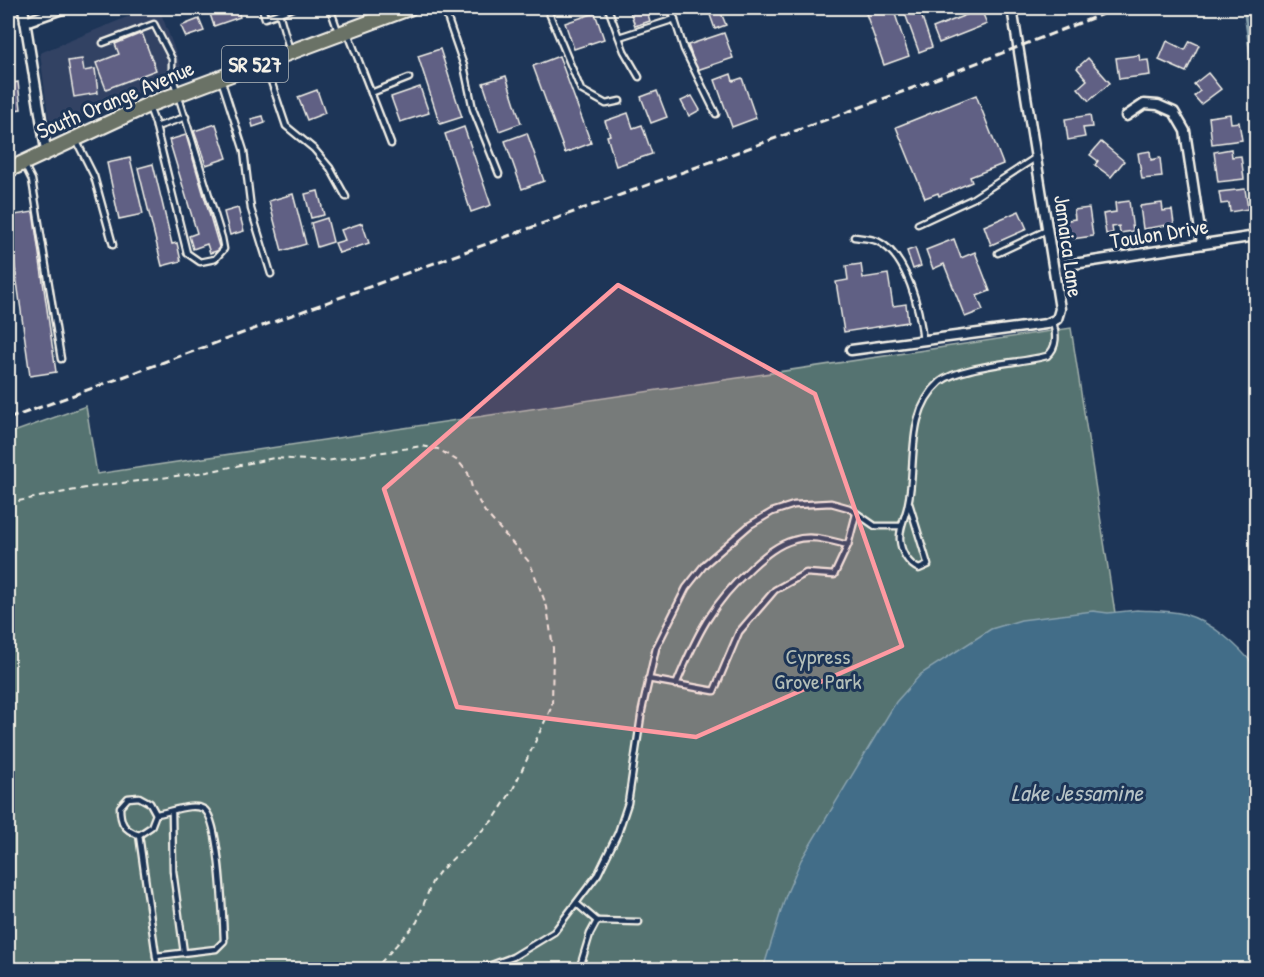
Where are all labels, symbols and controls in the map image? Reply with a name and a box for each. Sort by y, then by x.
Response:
road number: SR 527 [222,46,288,82]
street label: South Orange Avenue [32,52,199,146]
street label: Jamaica Lane [1047,193,1091,299]
street label: Toulon Drive [1108,210,1211,256]
park label: Cypress Grove Park [774,641,862,696]
water label: Lake Jessamine [1011,776,1144,808]

